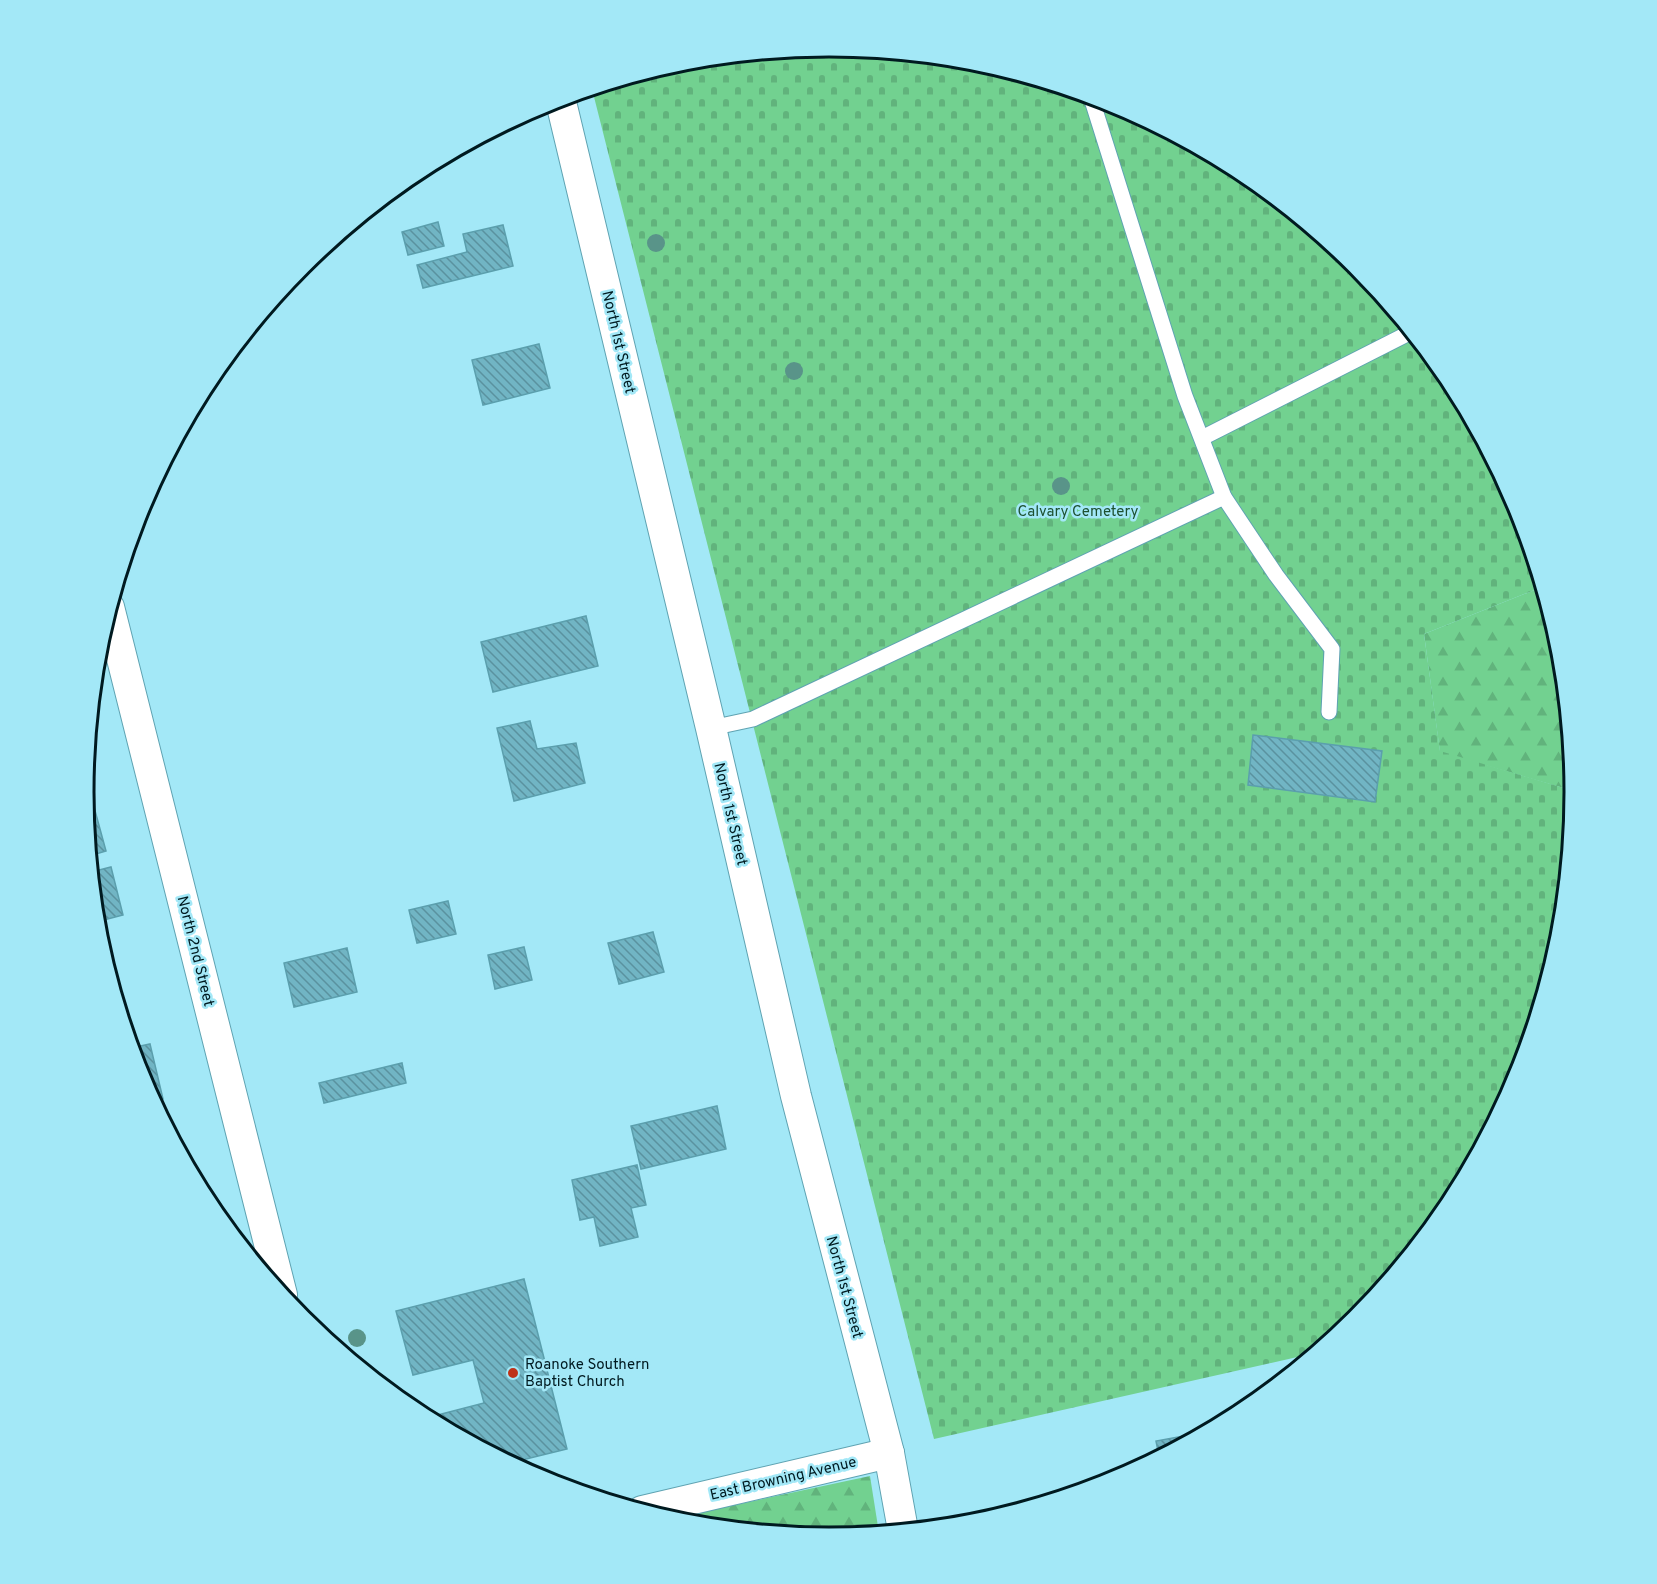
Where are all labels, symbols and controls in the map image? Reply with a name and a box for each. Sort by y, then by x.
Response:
street label: North 1st Street [596,289,639,396]
park label: Calvary Cemetery [1018,503,1139,522]
street label: North 1st Street [708,761,751,868]
street label: North 2nd Street [172,894,217,1009]
street label: North 1st Street [821,1234,866,1341]
place label: Roanoke Southern Baptist Church [525,1356,649,1392]
marker: Roanoke Southern Baptist Church [506,1366,520,1380]
street label: East Browning Avenue [708,1453,858,1506]

